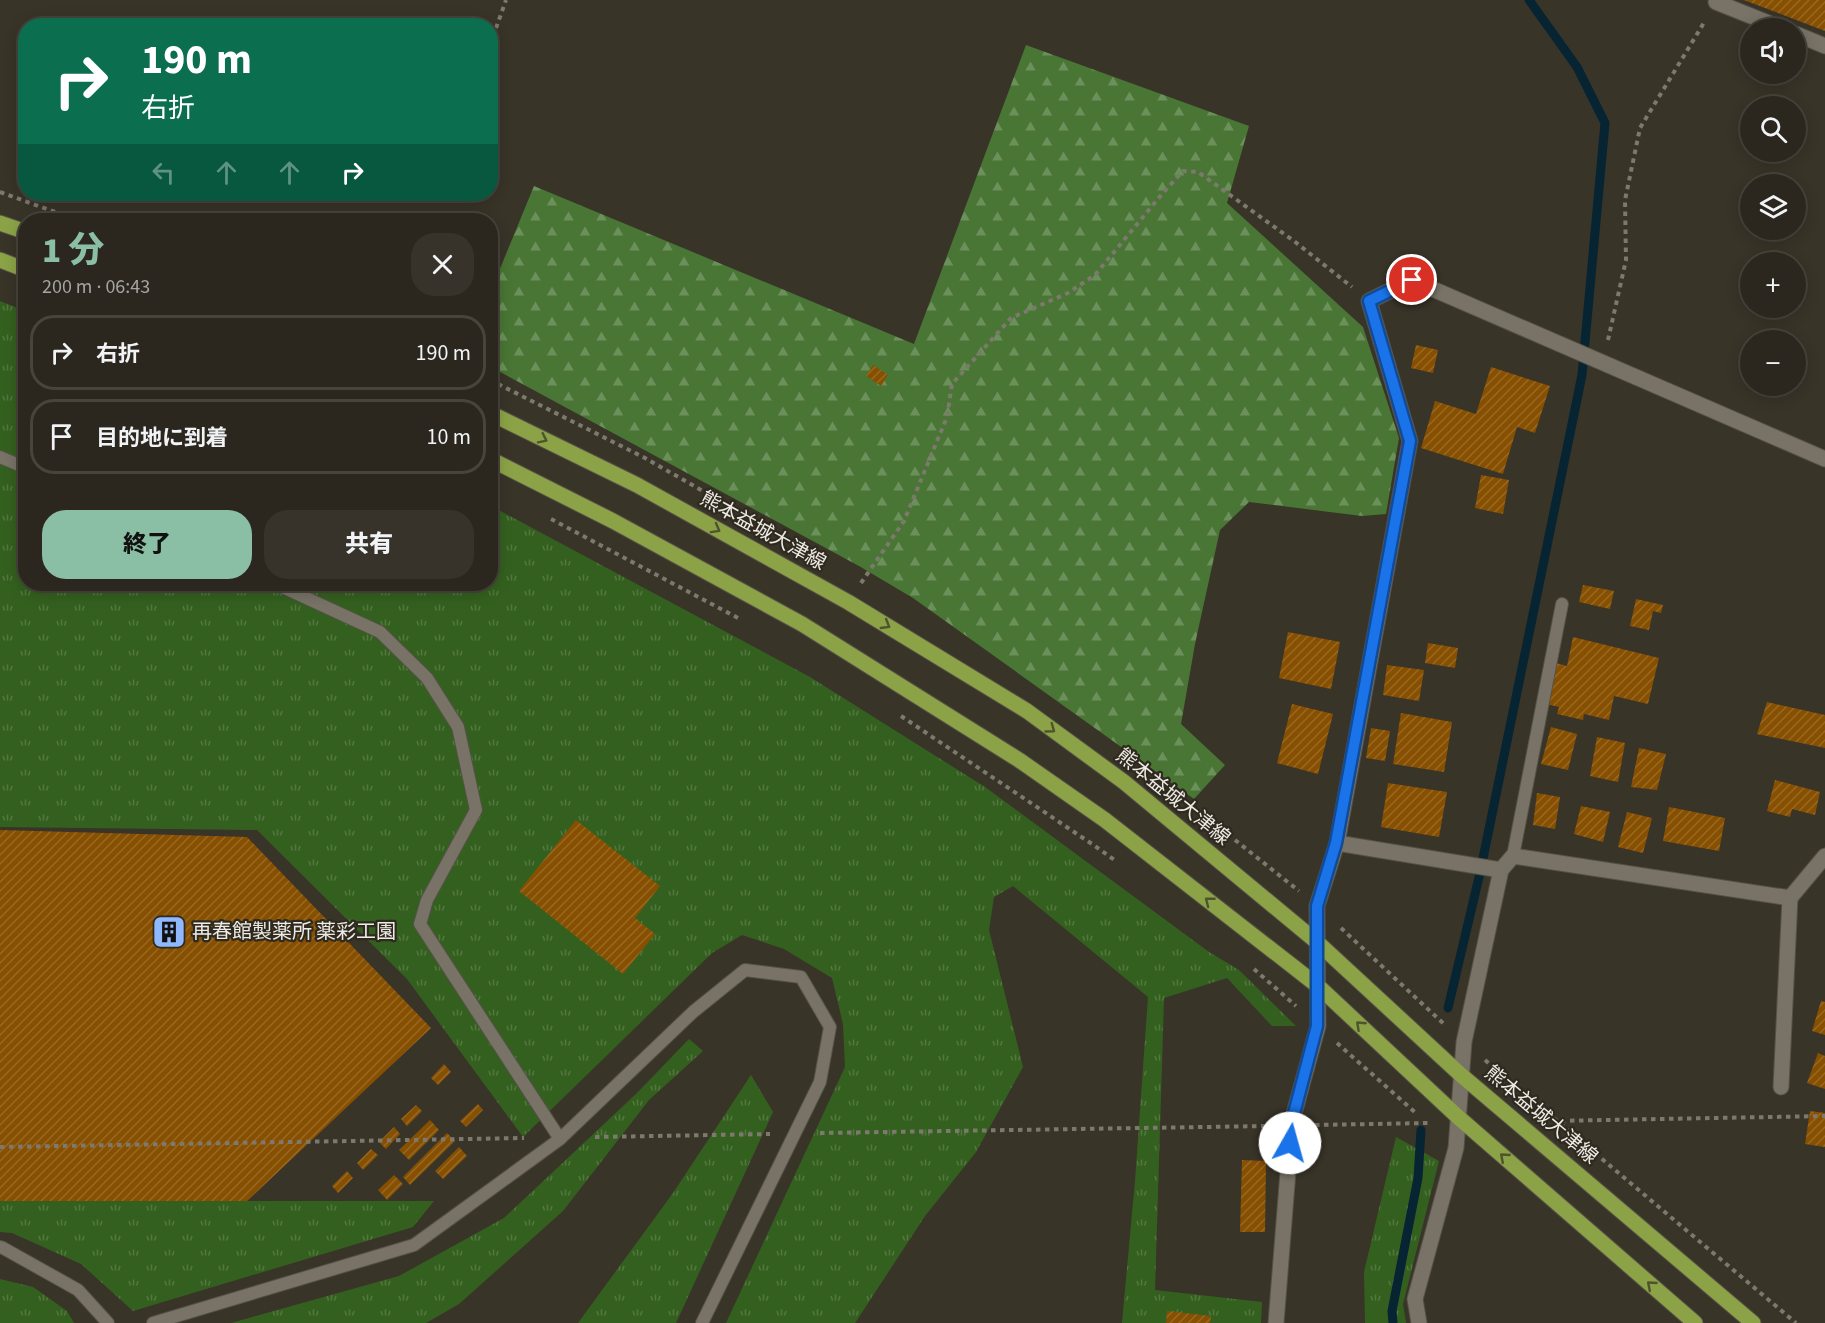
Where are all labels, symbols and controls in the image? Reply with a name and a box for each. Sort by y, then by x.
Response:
map controls [1740,18,1806,396]
button: sound [1740,18,1806,84]
text: 190 m [141,30,252,90]
icon: right [42,42,120,120]
text: 右折 [141,89,195,128]
button: search [1740,96,1806,162]
icon: left [147,156,180,189]
icon: ahead [210,156,243,189]
icon: ahead [273,156,306,189]
icon: right [336,156,369,189]
button: layers [1740,174,1806,240]
text: 1 分 [42,225,104,276]
button: close [411,233,474,296]
button: + [1740,252,1806,318]
pin [1386,254,1437,305]
icon: arrive [1395,263,1428,296]
text: 200 m · 06:43 [42,273,150,301]
button: − [1740,330,1806,396]
icon: right [45,336,78,369]
text: 190 m [416,337,471,369]
text: 右折 [96,338,140,370]
icon: arrive [45,420,78,453]
text: 10 m [426,421,471,453]
text: 目的地に到着 [96,422,228,454]
one-way arrow [537,432,548,444]
street label: 熊本益城大津線 [695,485,831,577]
button: 終了 [42,510,252,579]
button: 共有 [264,510,474,579]
one-way arrow [710,522,720,533]
one-way arrow [880,618,890,630]
one-way arrow [1044,722,1055,733]
street label: 熊本益城大津線 [1110,742,1236,852]
one-way arrow [1205,898,1216,909]
building icon: 再春館製薬所 薬彩工園 [151,914,187,950]
place label: 再春館製薬所 薬彩工園 [192,918,396,946]
one-way arrow [1356,1022,1367,1033]
street label: 熊本益城大津線 [1478,1059,1604,1171]
position arrow [1258,1111,1322,1175]
one-way arrow [1500,1153,1511,1164]
one-way arrow [1647,1281,1658,1292]

